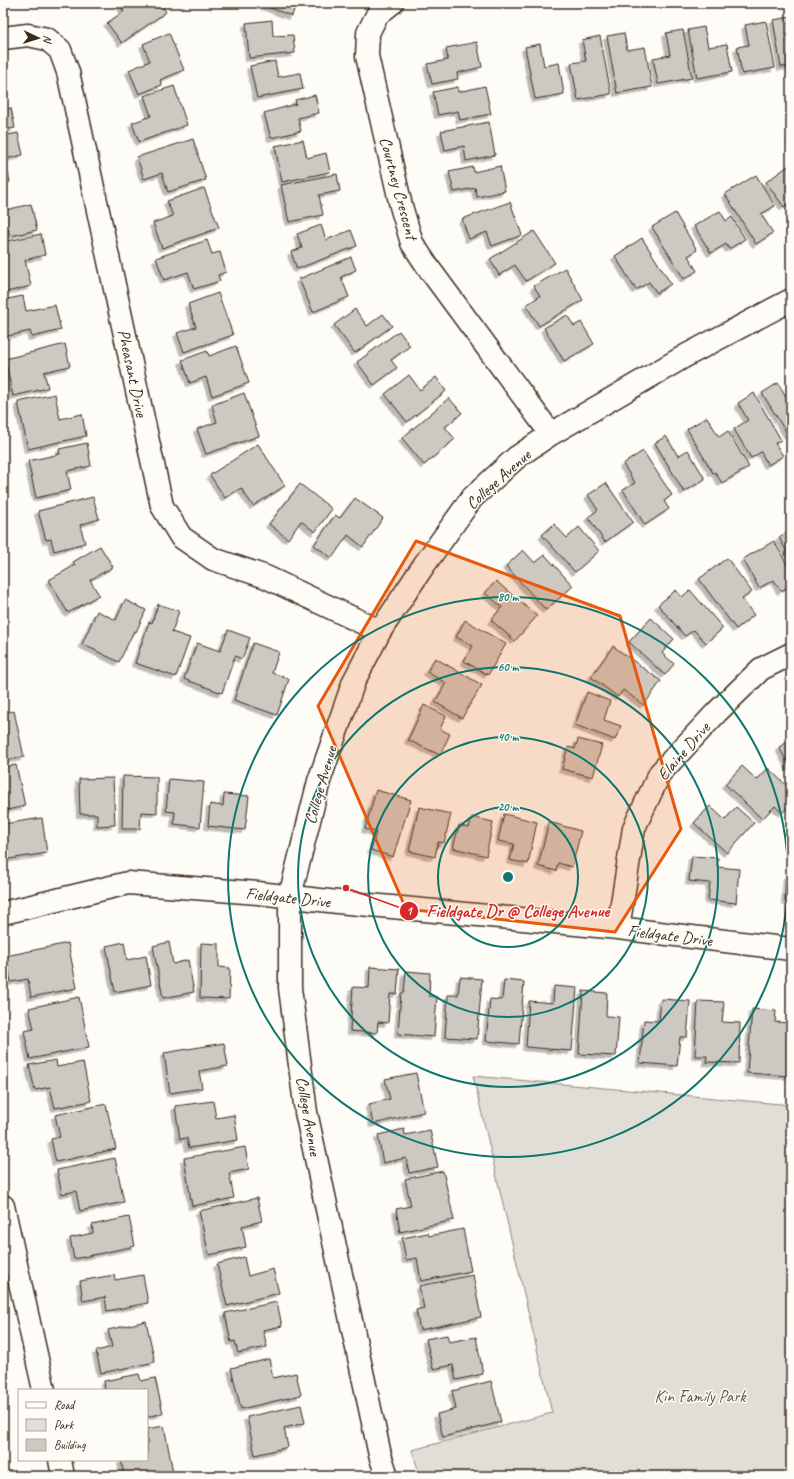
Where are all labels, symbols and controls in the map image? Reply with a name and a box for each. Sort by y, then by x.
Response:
north arrow [18,18,58,58]
text: N [41,35,55,45]
street label: Courtney Crescent [375,134,423,244]
street label: Pheasant Drive [113,328,152,420]
street label: College Avenue [462,444,536,514]
text: 80 m [498,589,519,605]
text: 60 m [498,659,520,675]
street label: Elaine Drive [652,717,715,785]
text: 40 m [498,729,519,745]
street label: College Avenue [299,742,342,827]
text: 20 m [498,799,519,815]
centre of rings [501,870,515,884]
street label: Fieldgate Drive [245,883,333,913]
callout: Fieldgate Dr @ College Avenue [399,896,618,926]
text: Fieldgate Dr @ College Avenue [427,900,611,922]
text: 1 [406,903,413,919]
street label: Fieldgate Drive [627,920,715,951]
street label: College Avenue [291,1075,326,1159]
park label: Kin Family Park [654,1386,747,1407]
legend [18,1389,148,1461]
text: Road [54,1397,76,1413]
text: Park [54,1417,75,1433]
text: Building [54,1437,86,1453]

